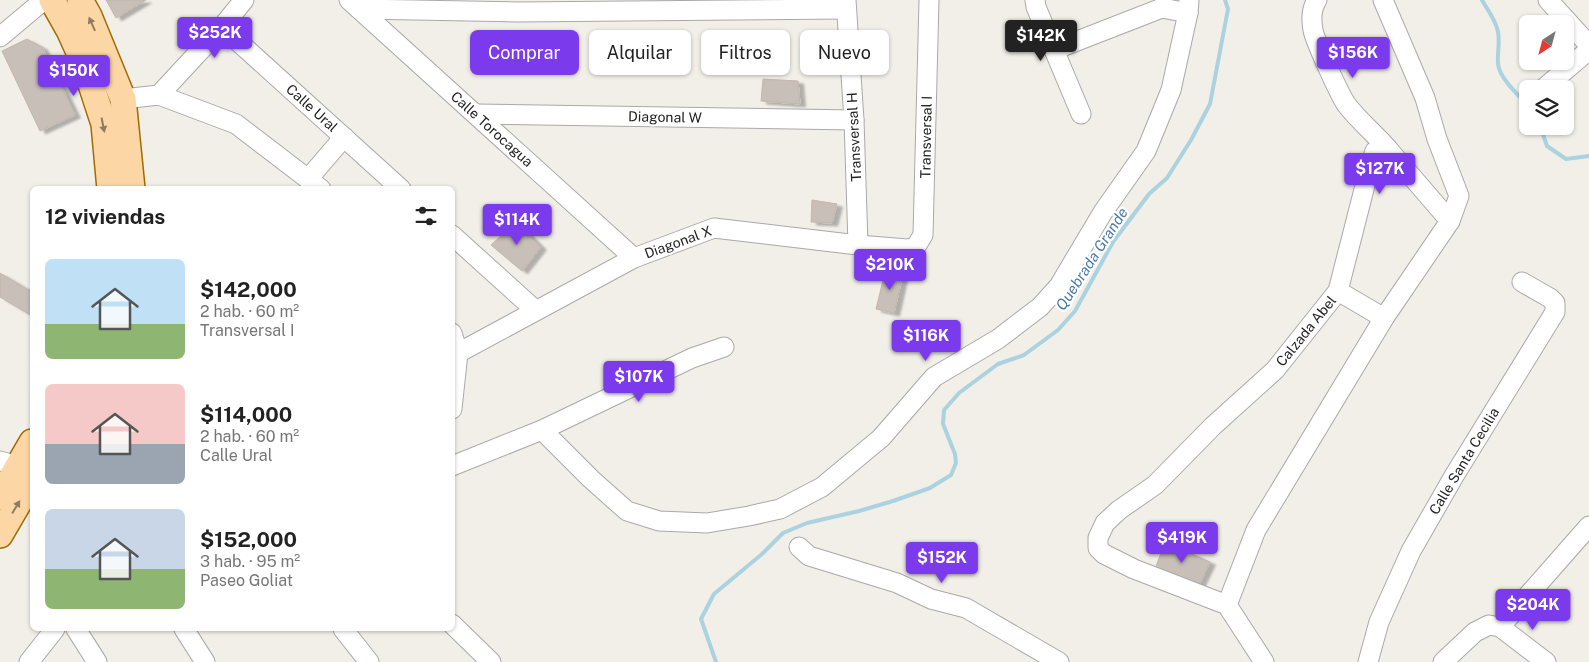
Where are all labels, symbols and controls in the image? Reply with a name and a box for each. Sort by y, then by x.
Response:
north arrow [1519,15,1574,70]
map controls [1519,15,1574,135]
one-way arrow [88,17,96,31]
pin: $252K [180,17,250,59]
pin: $142K [1006,20,1076,62]
text: $252K [188,23,242,42]
text: $142K [1016,26,1066,45]
chip: Comprar [470,30,579,75]
chip: Alquilar [589,30,691,75]
chip: Filtros [701,30,790,75]
chip: Nuevo [800,30,889,75]
pin: $156K [1318,36,1388,79]
text: $156K [1328,43,1378,62]
pin: $150K [39,54,109,97]
text: $150K [49,61,99,80]
button: layers [1519,80,1574,135]
street label: Calle Ural [283,81,341,135]
street label: Calle Torocagua [448,88,536,170]
street label: Transversal H [844,92,864,182]
street label: Transversal I [917,96,935,178]
street label: Diagonal W [628,108,703,126]
one-way arrow [99,118,107,133]
pin: $127K [1345,152,1415,195]
text: $127K [1355,159,1405,178]
icon: filters [412,202,440,230]
text: 12 viviendas [45,204,165,229]
pin: $114K [482,204,552,246]
water label: Quebrada Grande [1052,204,1131,313]
text: $114K [494,210,540,229]
street label: Diagonal X [642,222,714,262]
pin: $210K [855,248,925,291]
text: $210K [865,255,915,274]
text: $142,000 [200,277,297,302]
icon: home [85,279,145,339]
street label: Calzada Abel [1273,292,1339,370]
text: 2 hab. · 60 m² [200,302,299,321]
pin: $116K [891,320,961,362]
text: Transversal I [200,321,294,340]
text: $116K [903,326,949,345]
pin: $107K [604,360,674,403]
text: $107K [614,367,664,386]
text: $114,000 [200,402,292,427]
icon: home [85,404,145,464]
street label: Calle Santa Cecilia [1426,405,1502,517]
text: 2 hab. · 60 m² [200,427,299,446]
text: Calle Ural [200,446,273,465]
one-way arrow [12,501,21,514]
pin: $419K [1147,522,1217,564]
text: $152,000 [200,527,297,552]
text: $419K [1157,528,1207,547]
icon: home [85,529,145,589]
pin: $152K [907,542,977,584]
text: $152K [917,548,967,567]
text: 3 hab. · 95 m² [200,552,300,571]
text: Paseo Goliat [200,571,293,590]
pin: $204K [1498,588,1568,631]
text: $204K [1506,595,1560,614]

